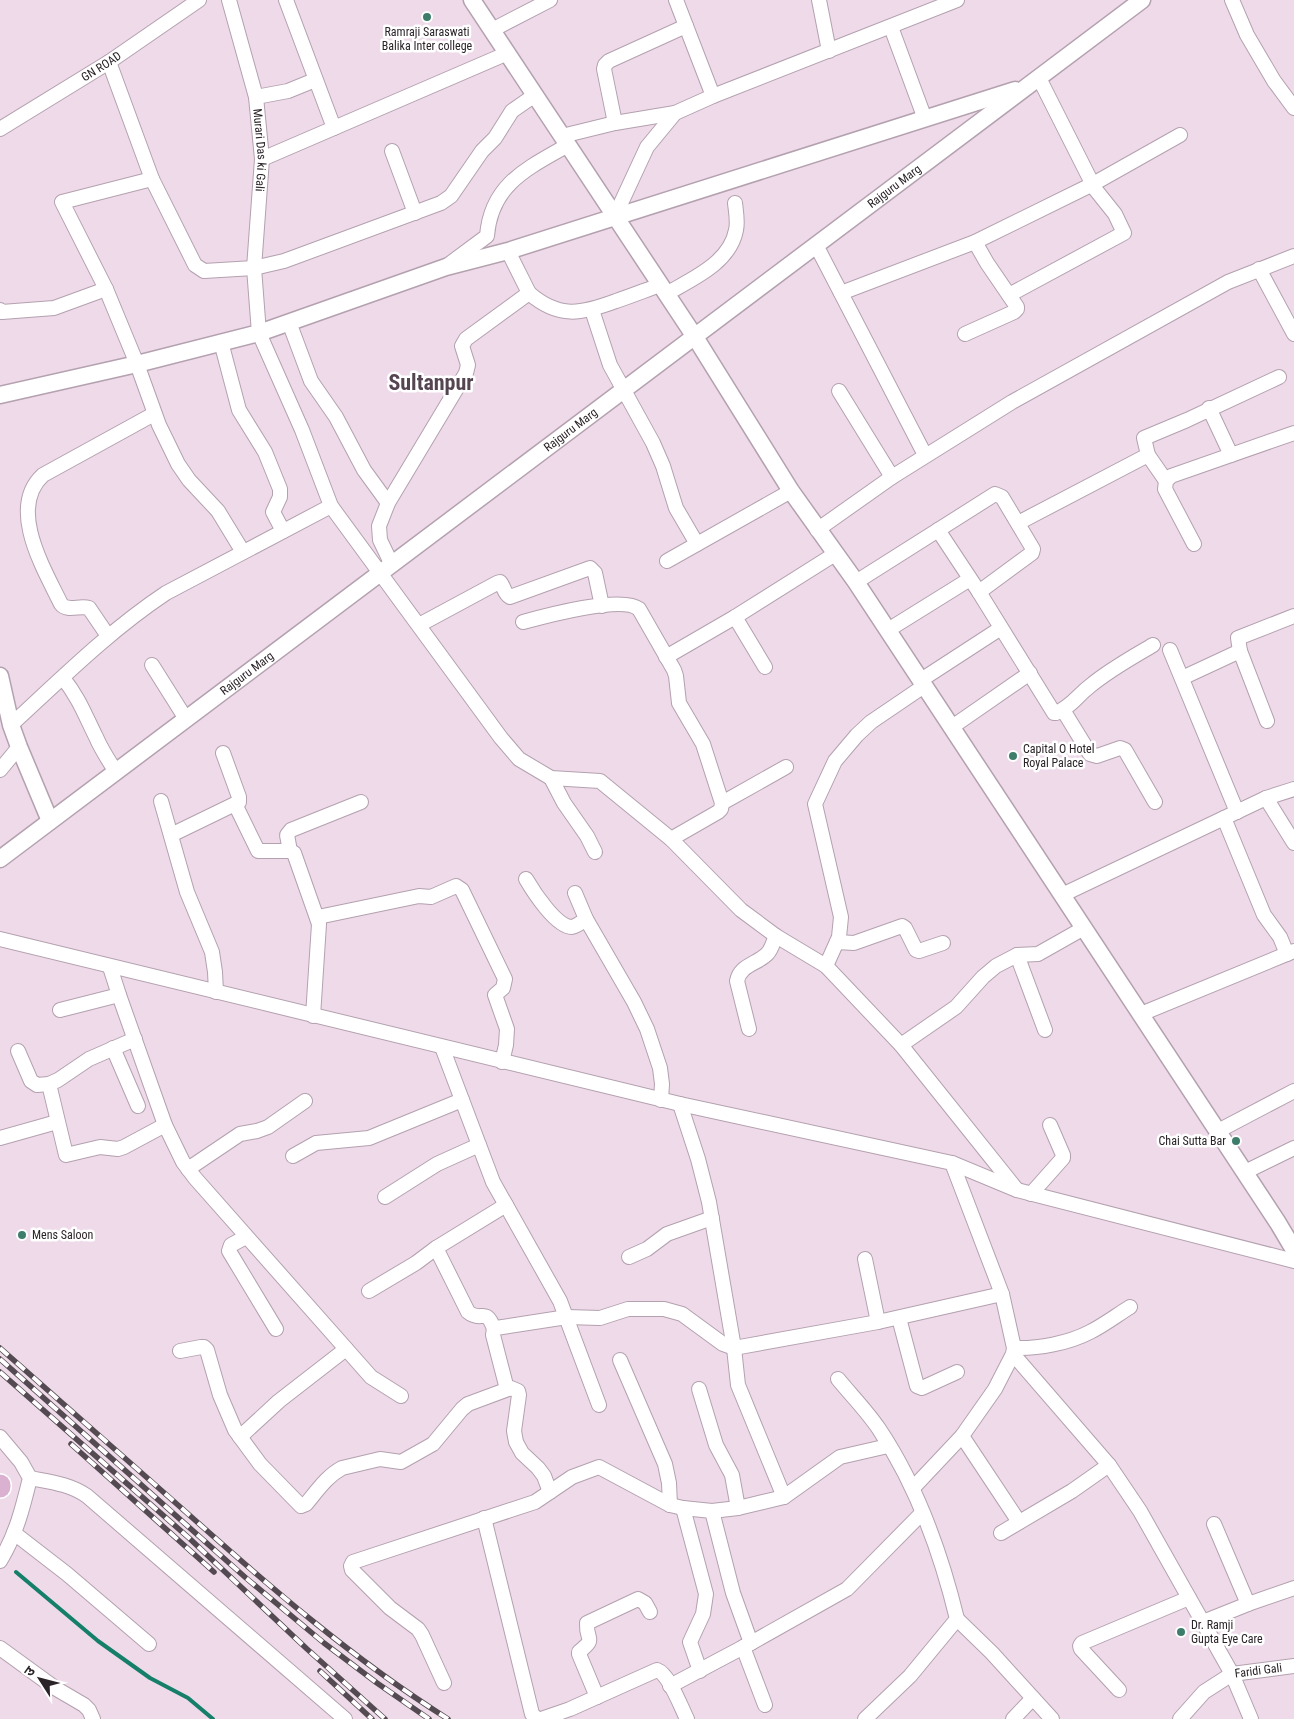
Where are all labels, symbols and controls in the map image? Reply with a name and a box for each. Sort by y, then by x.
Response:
marker: Ramraji Saraswati Balika Inter college [421,11,433,23]
place label: Ramraji Saraswati Balika Inter college [382,25,473,53]
street label: GN ROAD [79,49,124,84]
street label: Murari Das ki Gali [250,108,269,192]
street label: Rajguru Marg [865,162,924,211]
district label: Sultanpur [388,370,474,395]
street label: Rajguru Marg [541,405,600,454]
street label: Rajguru Marg [218,649,276,698]
place label: Capital O Hotel Royal Palace [1023,742,1094,770]
marker: Capital O Hotel Royal Palace [1007,750,1019,762]
place label: Chai Sutta Bar [1159,1134,1226,1148]
marker: Chai Sutta Bar [1230,1135,1242,1147]
place label: Mens Saloon [32,1228,94,1242]
marker: Mens Saloon [16,1229,28,1241]
place label: Dr. Ramji Gupta Eye Care [1191,1618,1263,1646]
marker: Dr. Ramji Gupta Eye Care [1175,1626,1187,1638]
north arrow [15,1654,65,1704]
street label: Faridi Gali [1234,1661,1283,1681]
text: उ [21,1663,39,1679]

